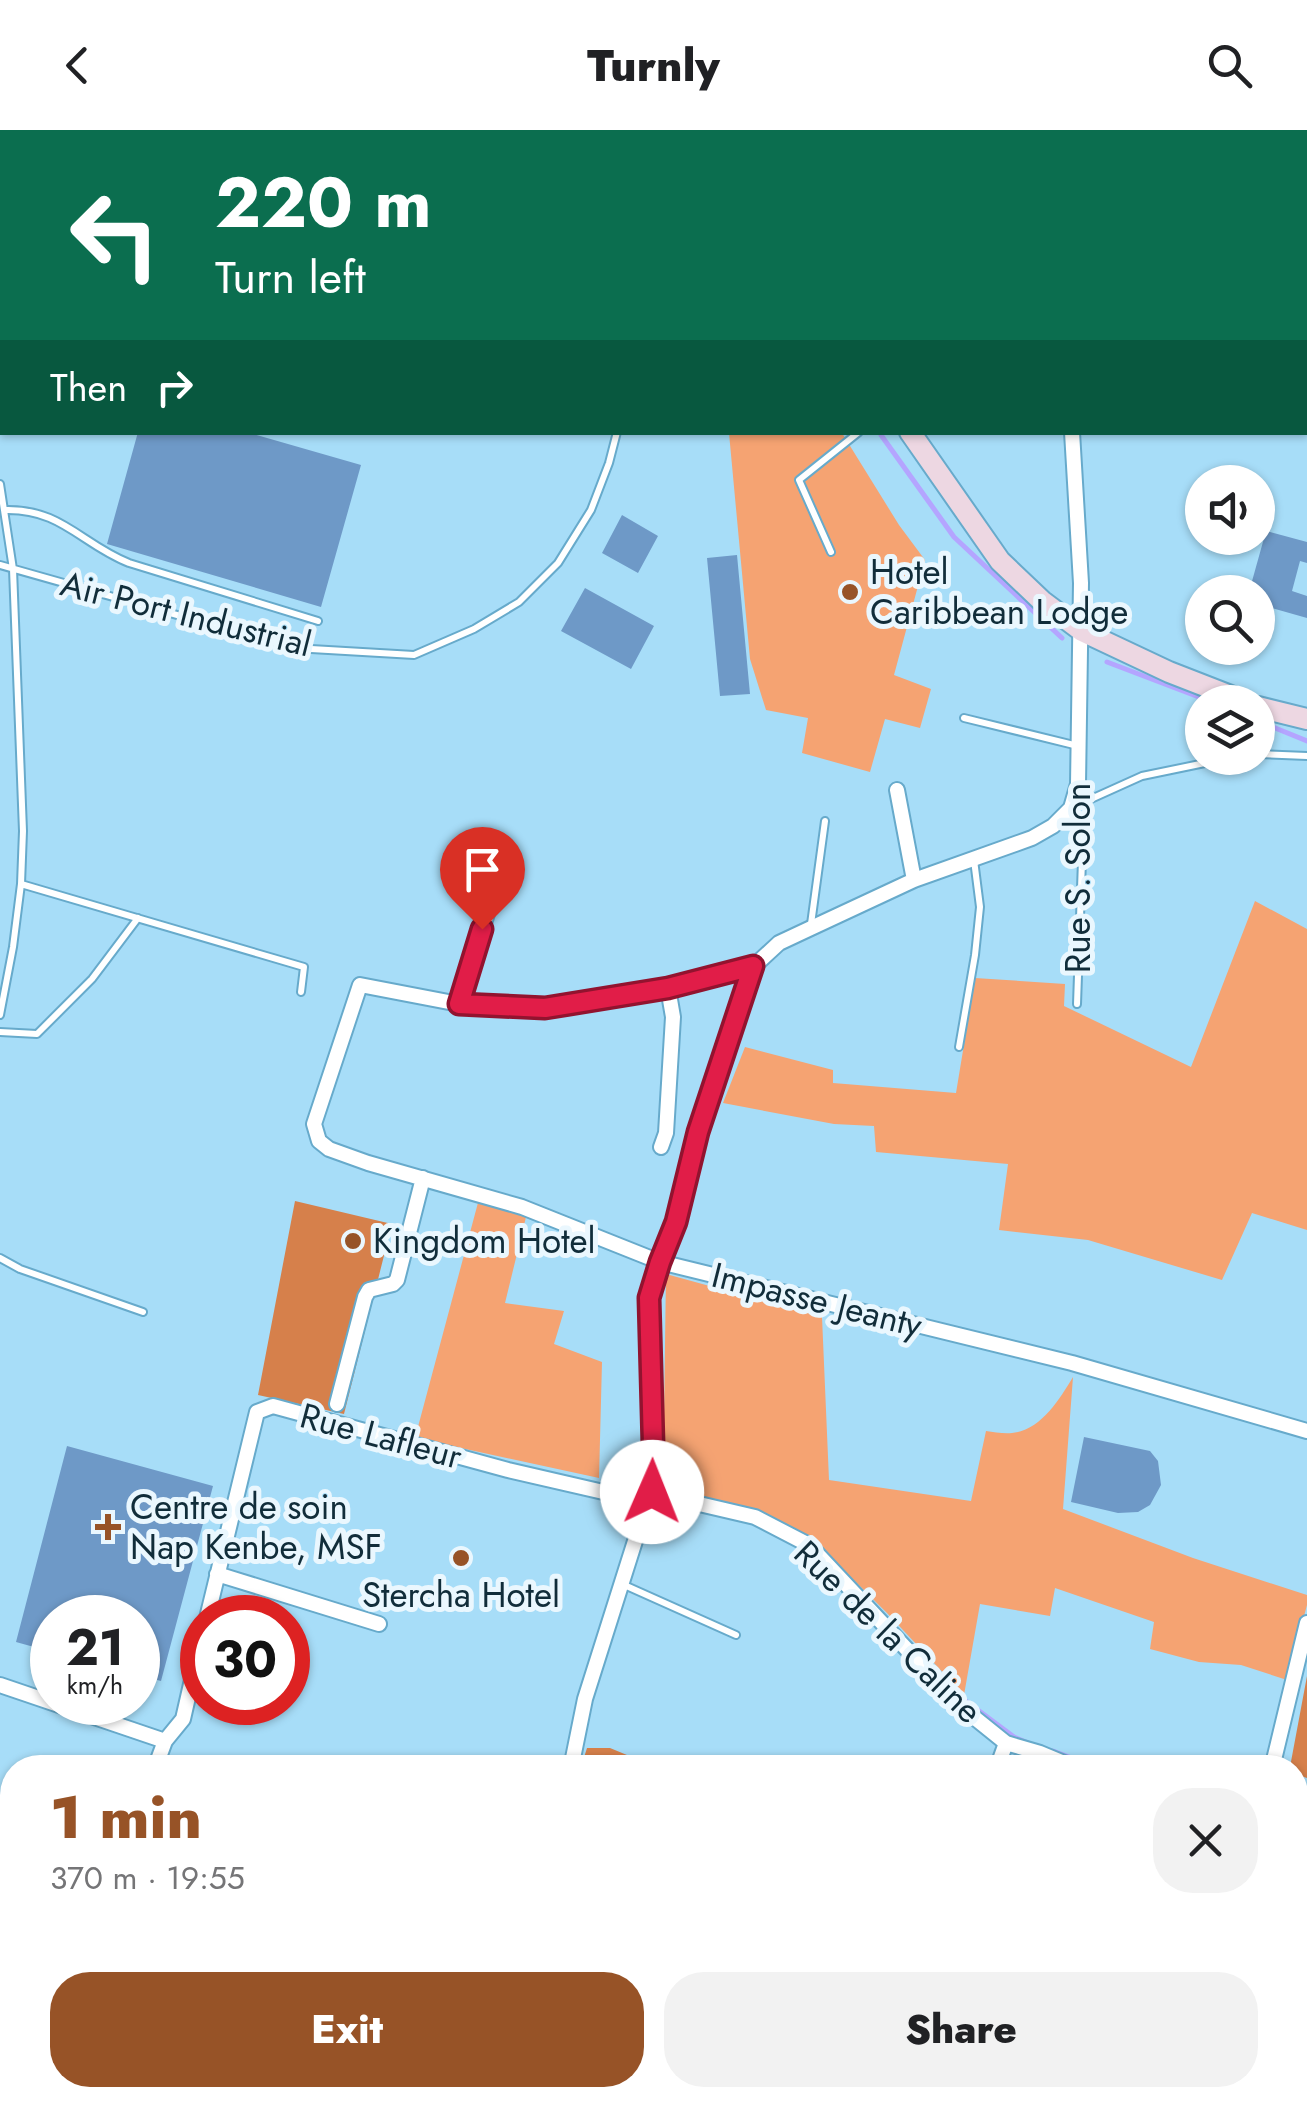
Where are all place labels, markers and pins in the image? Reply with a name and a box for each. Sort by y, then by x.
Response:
place label: Hotel Caribbean Lodge [870,547,1128,637]
marker: Hotel Caribbean Lodge [839,581,861,603]
pin [440,827,525,930]
place label: Kingdom Hotel [373,1216,596,1266]
marker: Kingdom Hotel [342,1230,364,1252]
place label: Centre de soin Nap Kenbe, MSF [130,1482,382,1572]
marker: Centre de soin Nap Kenbe, MSF [95,1514,121,1540]
marker: Stercha Hotel [450,1547,472,1569]
place label: Stercha Hotel [362,1570,560,1620]

